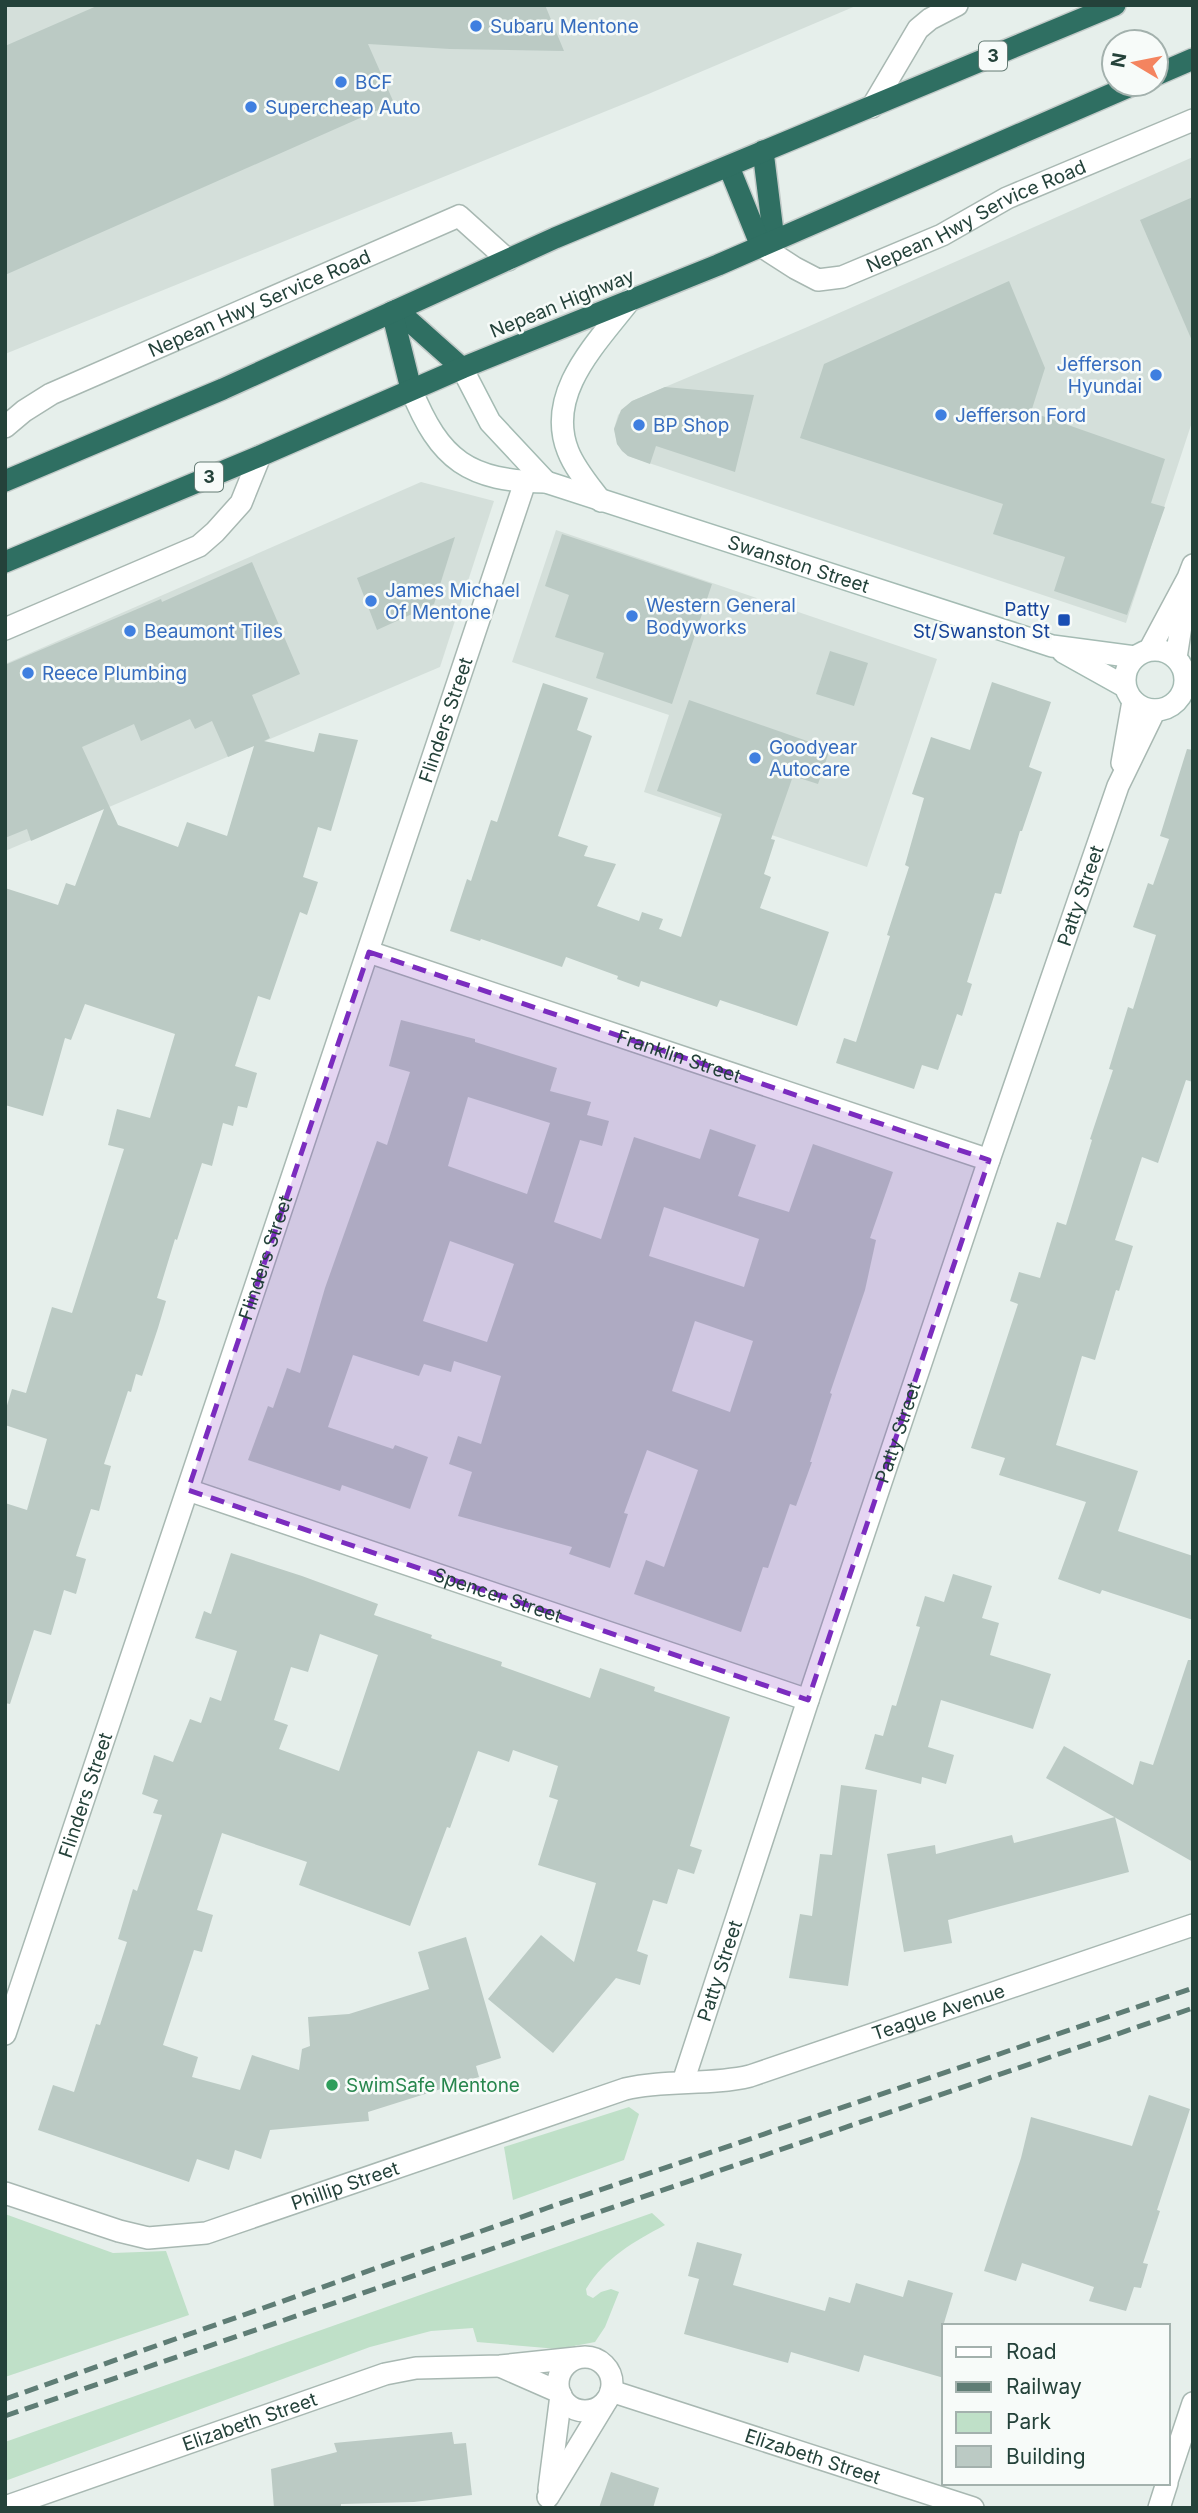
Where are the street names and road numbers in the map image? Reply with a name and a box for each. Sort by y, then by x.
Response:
road number: 3 [979,42,1007,70]
street label: Nepean Hwy Service Road [863,155,1089,278]
street label: Nepean Hwy Service Road [145,245,374,362]
street label: Nepean Highway [487,264,638,343]
road number: 3 [195,462,223,491]
street label: Swanston Street [725,531,872,598]
street label: Flinders Street [414,654,477,786]
street label: Patty Street [1053,843,1109,949]
street label: Franklin Street [614,1025,744,1088]
street label: Flinders Street [234,1192,297,1323]
street label: Patty Street [871,1379,926,1486]
street label: Spencer Street [430,1563,565,1628]
street label: Flinders Street [54,1730,117,1861]
street label: Patty Street [693,1918,747,2024]
street label: Teague Avenue [869,1979,1008,2046]
street label: Phillip Street [288,2157,402,2215]
street label: Elizabeth Street [179,2388,320,2456]
street label: Elizabeth Street [742,2424,883,2489]

